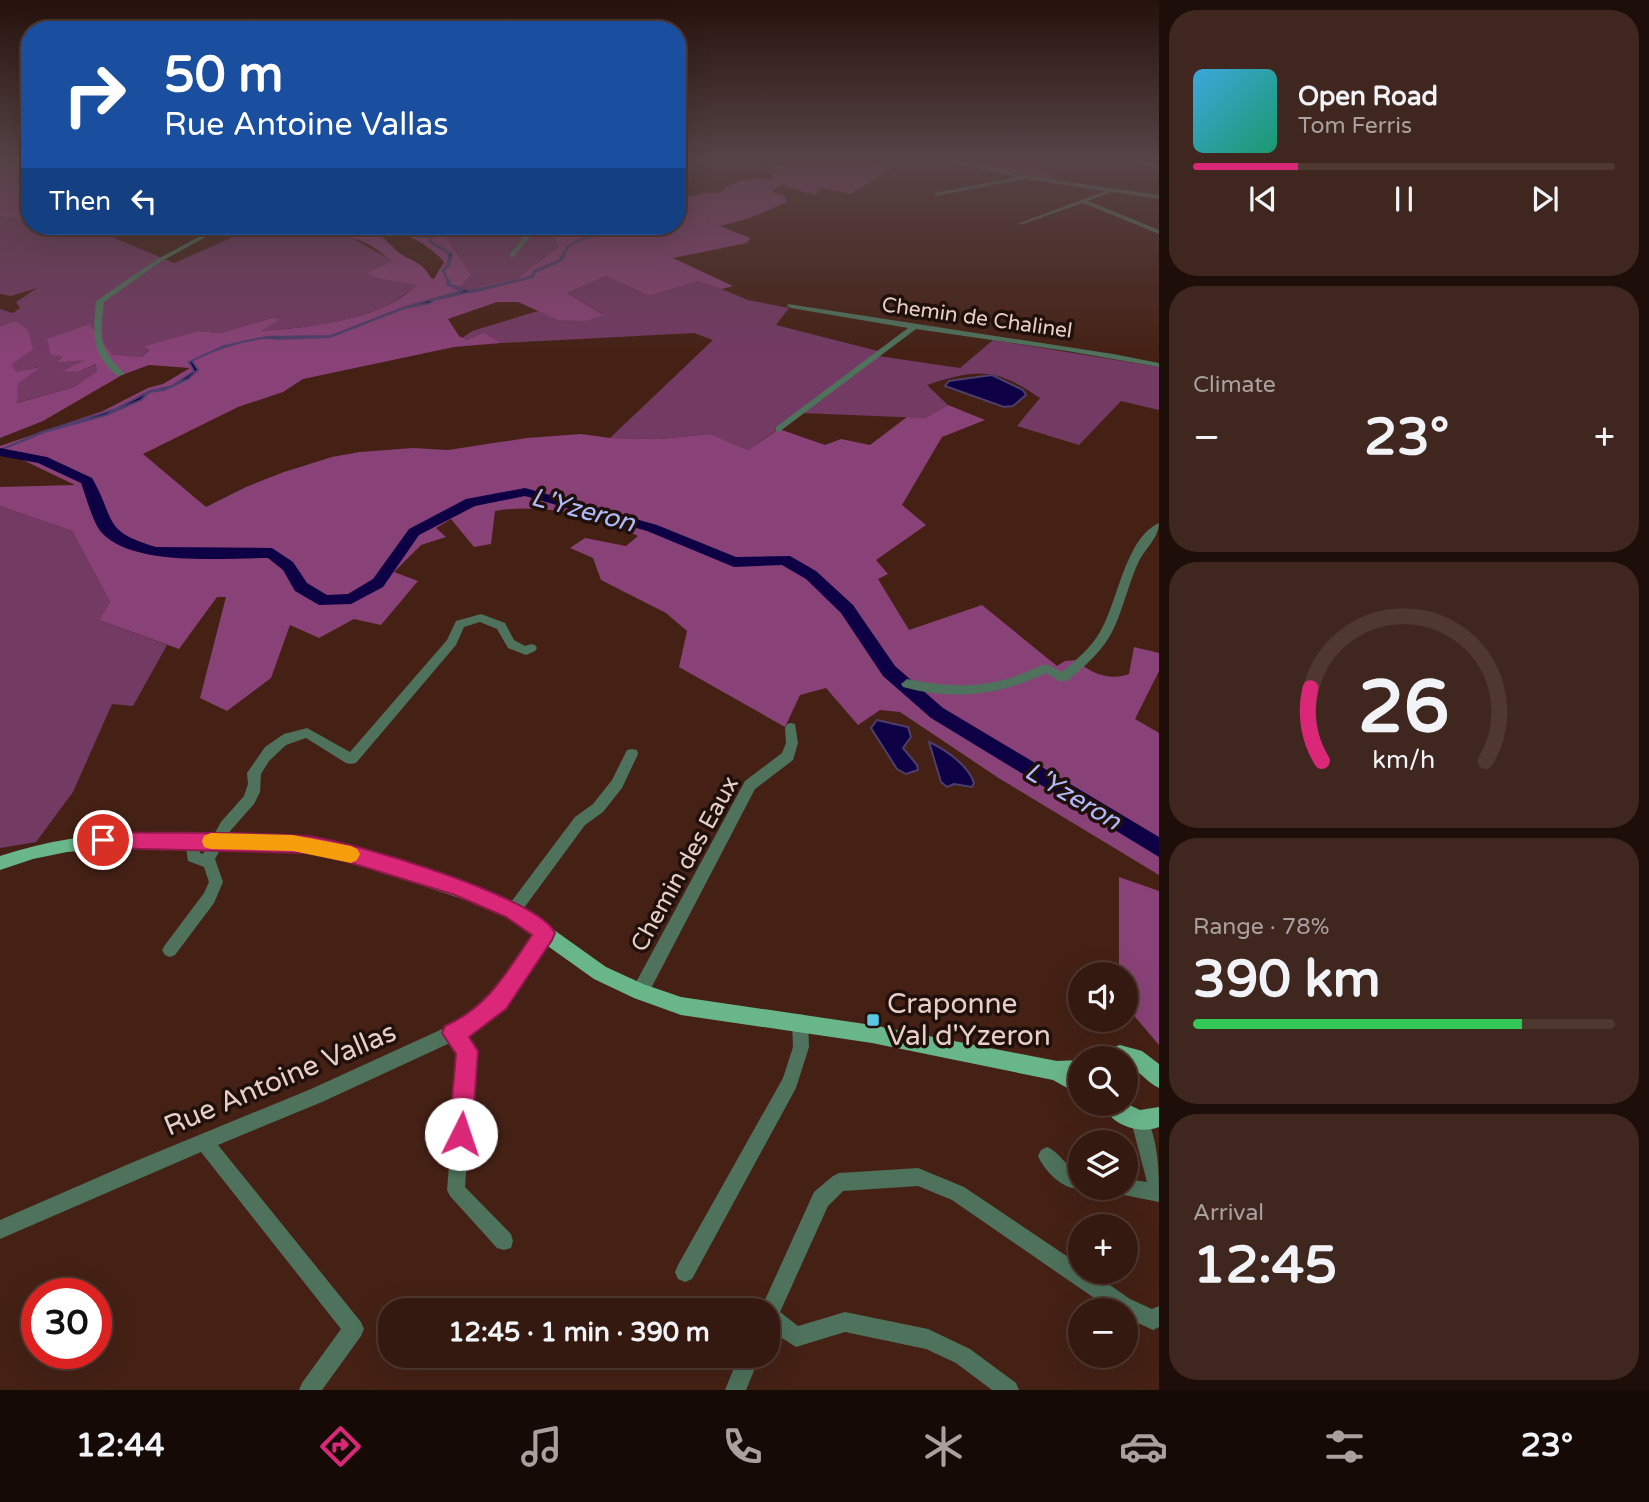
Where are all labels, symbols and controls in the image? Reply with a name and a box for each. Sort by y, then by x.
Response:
text: 50 m [164,46,283,105]
icon: right [49,49,140,140]
text: Open Road [1298,81,1438,112]
text: Rue Antoine Vallas [164,106,449,144]
text: Tom Ferris [1298,112,1412,140]
icon: previous [1244,180,1282,218]
icon: pause [1385,180,1423,218]
icon: next [1526,180,1564,218]
icon: left [125,182,163,220]
text: Then [49,186,111,217]
street label: Chemin de Chalinel [880,292,1074,344]
text: Climate [1193,371,1276,399]
text: 23° [1364,406,1449,469]
text: − [1193,415,1220,461]
text: + [1594,415,1615,461]
water label: L'Yzeron [528,481,639,539]
text: 26 [1358,664,1450,752]
text: km/h [1373,745,1435,775]
water label: L'Yzeron [1019,755,1128,837]
street label: Chemin des Eaux [625,771,745,957]
pin [73,810,133,870]
icon: arrive [84,821,122,859]
text: Range · 78% [1193,913,1329,941]
text: 390 km [1193,948,1381,1011]
map controls [1068,962,1138,1368]
button: sound [1068,962,1138,1032]
place label: Craponne Val d'Yzeron [887,987,1051,1053]
marker: Craponne Val d'Yzeron [865,1012,881,1028]
street label: Rue Antoine Vallas [159,1015,401,1143]
button: search [1068,1046,1138,1116]
position arrow [424,1097,498,1171]
button: layers [1068,1130,1138,1200]
text: Arrival [1193,1199,1264,1227]
button: + [1068,1214,1138,1284]
text: 12:45 [1193,1234,1337,1297]
speed limit sign: 30 [21,1278,112,1369]
button: − [1068,1298,1138,1368]
text: 12:45 · 1 min · 390 m [448,1317,710,1348]
icon: directions [316,1422,365,1471]
icon: music [517,1422,566,1471]
icon: phone [718,1422,767,1471]
icon: climate [919,1422,968,1471]
icon: car [1119,1422,1168,1471]
icon: filters [1320,1422,1369,1471]
text: 12:44 [76,1427,165,1465]
text: 23° [1521,1427,1573,1465]

